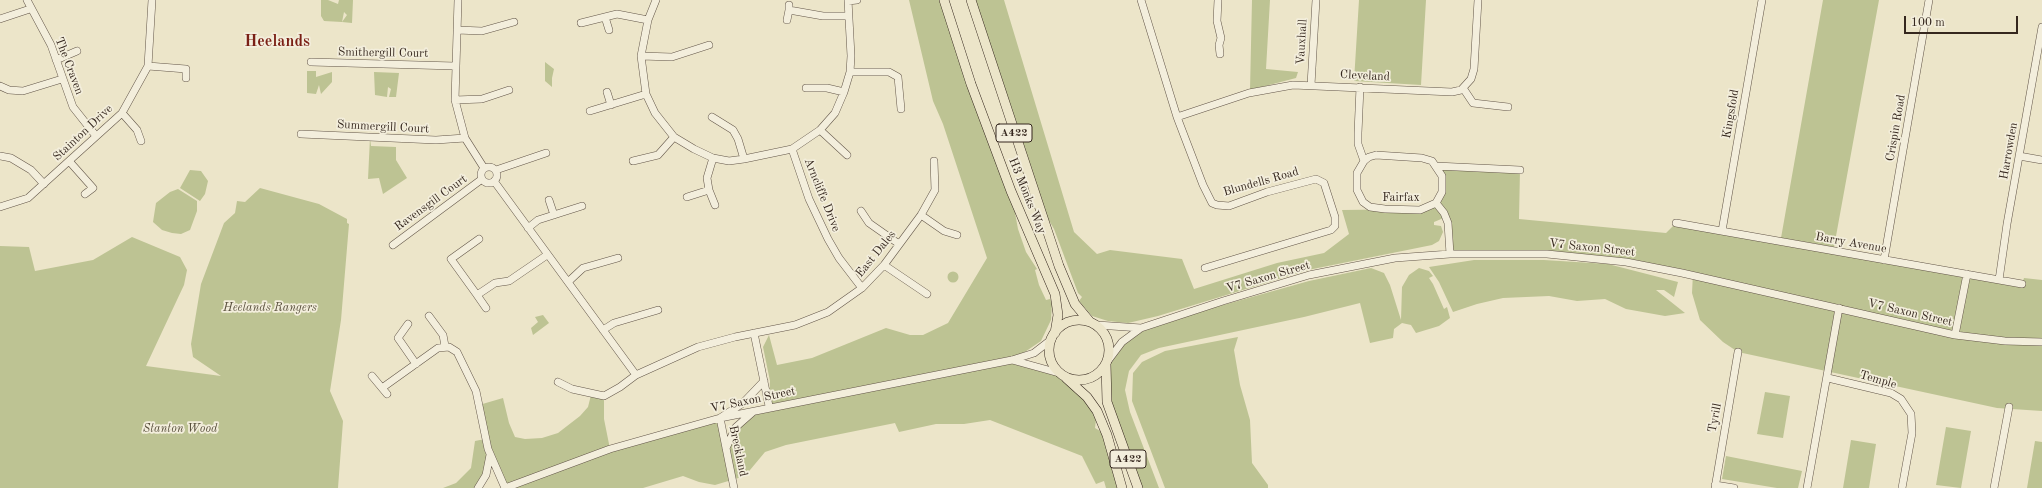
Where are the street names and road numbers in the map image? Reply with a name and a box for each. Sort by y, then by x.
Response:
street label: Vauxhall [1294,19,1310,65]
street label: The Craven [51,35,87,97]
street label: Smithergill Court [338,45,428,61]
street label: Cleveland [1340,68,1390,84]
street label: Kingsfold [1720,88,1742,140]
street label: Crispin Road [1883,94,1909,162]
street label: Stainton Drive [50,102,116,164]
street label: Summergill Court [336,117,430,137]
street label: Harrowden [1997,121,2021,181]
road number: A422 [996,124,1032,142]
street label: Arncliffe Drive [801,156,843,234]
street label: H3 Monks Way [1005,156,1049,236]
street label: Blundells Road [1222,164,1300,200]
street label: Ravensgill Court [392,172,470,234]
street label: Fairfax [1382,191,1420,205]
street label: East Dales [853,228,899,280]
street label: Barry Avenue [1814,230,1888,256]
street label: V7 Saxon Street [1548,236,1636,260]
street label: V7 Saxon Street [1224,258,1312,296]
street label: V7 Saxon Street [1866,296,1954,330]
street label: Temple [1858,368,1898,392]
street label: V7 Saxon Street [709,384,797,416]
street label: Tyrill [1705,402,1725,434]
street label: Breckland [726,424,750,478]
road number: A422 [1110,450,1146,468]

